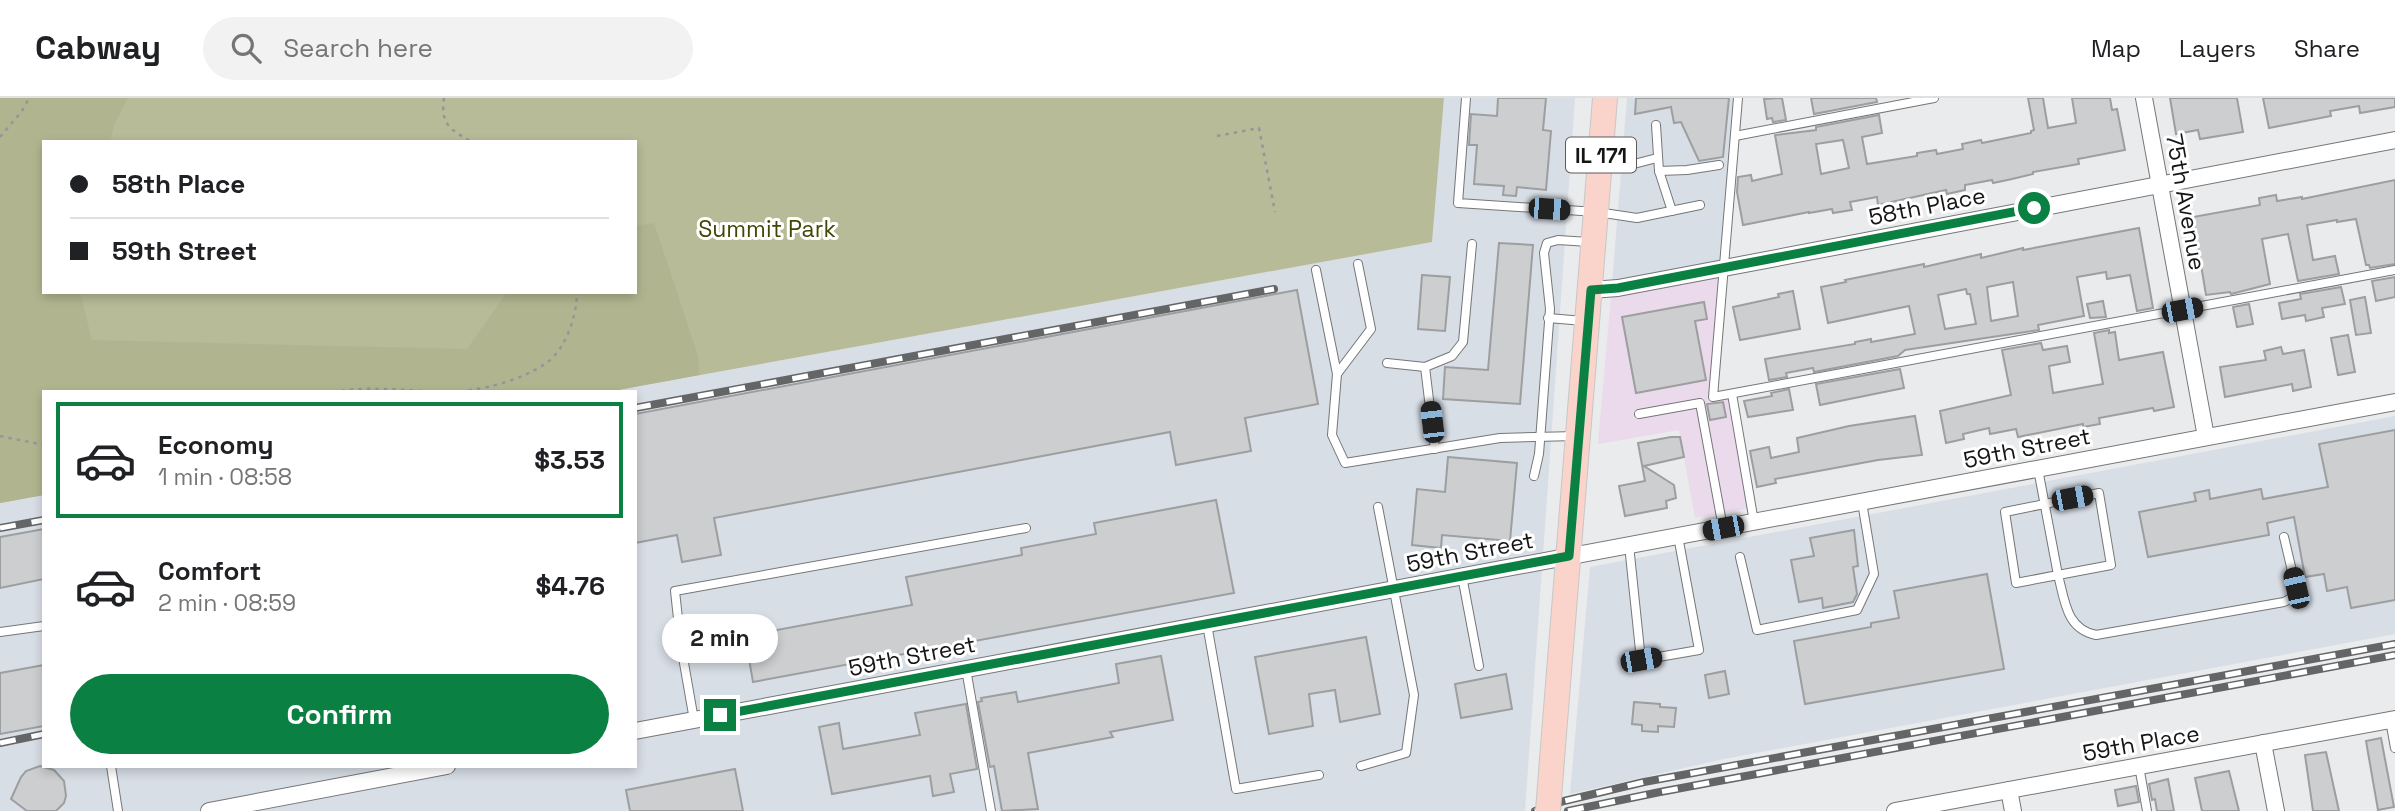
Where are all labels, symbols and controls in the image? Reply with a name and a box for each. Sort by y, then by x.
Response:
search box [203,17,693,80]
text: Cabway [35,27,161,69]
icon: search [227,29,265,67]
text: Search here [283,31,433,65]
text: Map [2091,33,2141,64]
text: Layers [2179,33,2256,64]
text: Share [2294,33,2360,64]
street label: 75th Avenue [2159,131,2213,273]
road number: IL 171 [1566,138,1636,172]
text: 58th Place [112,167,245,201]
street label: 58th Place [1866,180,1988,232]
route start [2018,192,2050,224]
car [1528,197,1571,221]
park label: Summit Park [698,214,836,244]
text: 59th Street [112,234,257,268]
car [2160,296,2205,324]
car [1420,400,1445,444]
street label: 59th Street [1961,421,2093,475]
text: Economy [158,428,274,462]
icon: car [74,429,137,492]
text: $3.53 [534,443,605,477]
text: 1 min · 08:58 [158,462,292,492]
car [2050,484,2095,512]
car [1701,514,1746,542]
street label: 59th Street [1404,525,1536,579]
text: Comfort [158,554,261,588]
icon: car [74,555,137,618]
car [2282,565,2311,611]
text: $4.76 [535,569,605,603]
text: 2 min · 08:59 [158,588,296,618]
callout: 2 min [662,614,778,662]
text: 2 min [690,623,750,653]
street label: 59th Street [846,629,978,683]
car [1619,646,1664,674]
button: Confirm [70,674,609,754]
route end [704,699,736,731]
street label: 59th Place [2080,718,2202,768]

